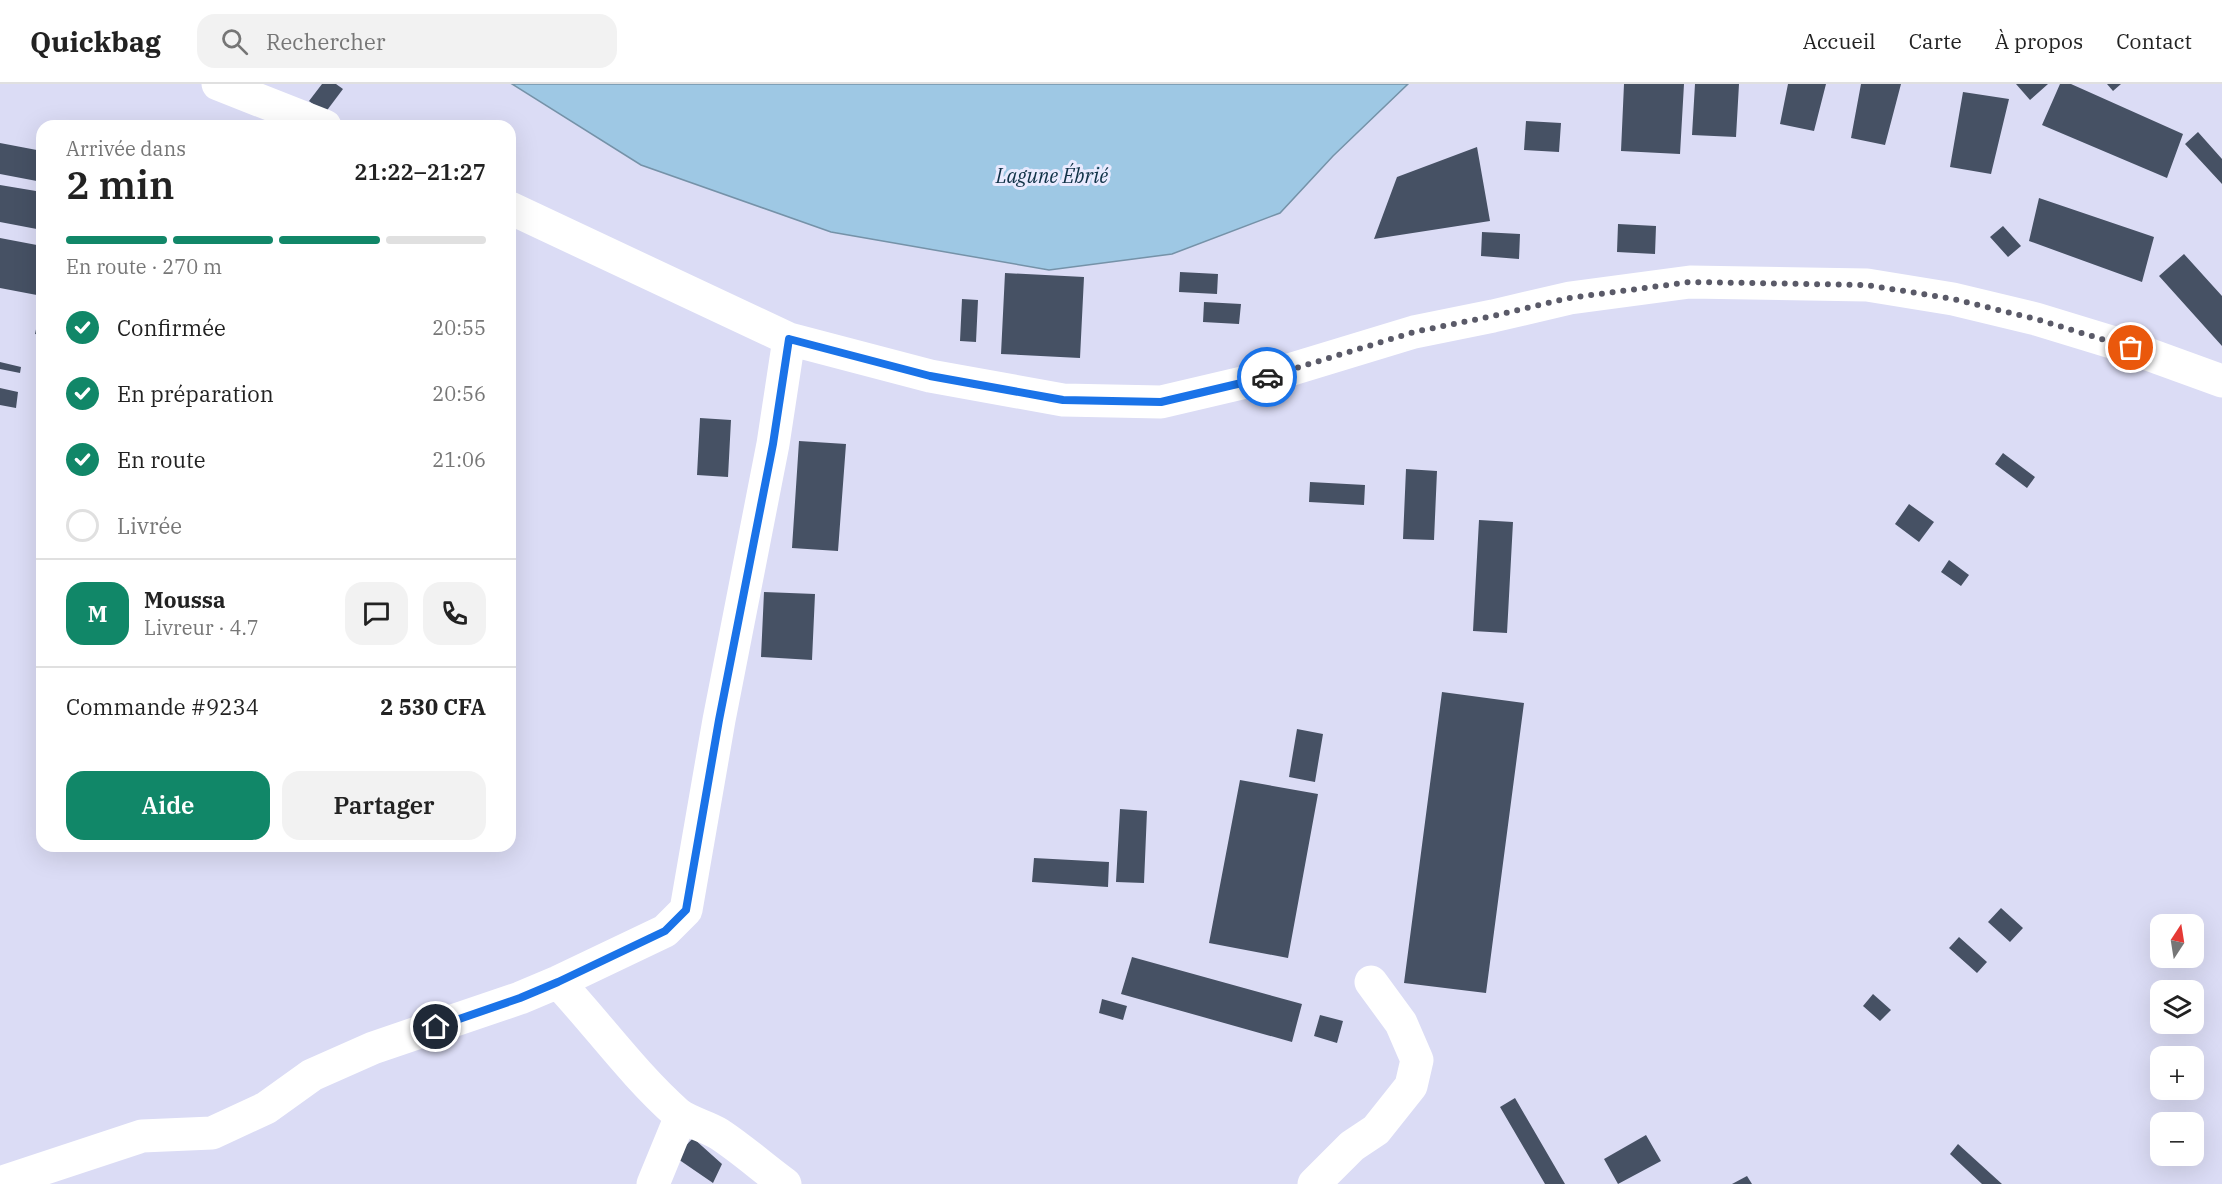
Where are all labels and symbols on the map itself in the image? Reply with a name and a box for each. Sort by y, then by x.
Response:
water label: Lagune Ébrié [995,162,1109,189]
pin [2105,322,2156,373]
courier [1237,347,1297,407]
north arrow [2150,914,2204,968]
pin [410,1001,461,1052]

